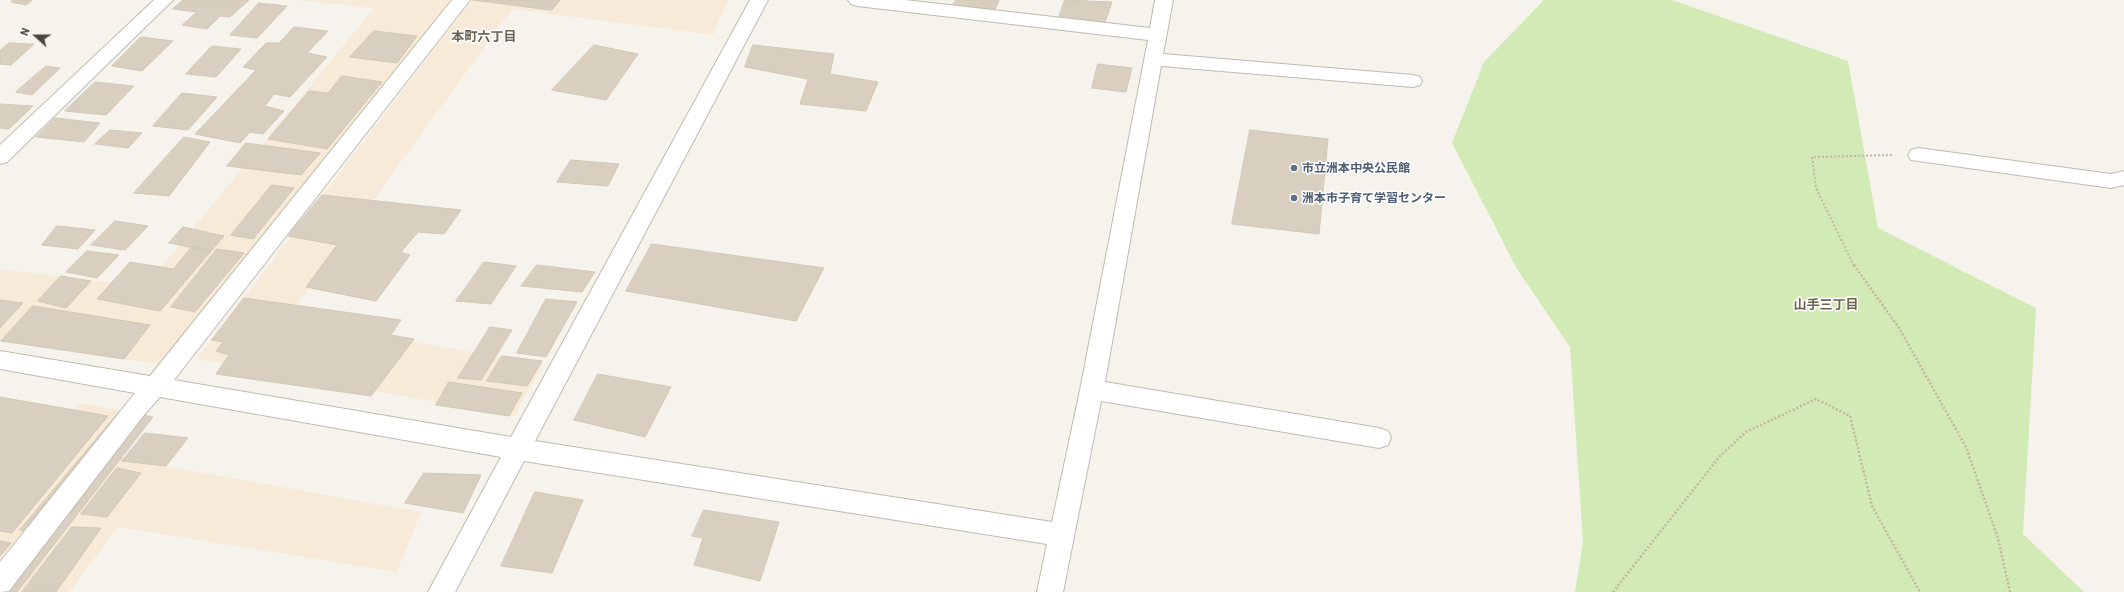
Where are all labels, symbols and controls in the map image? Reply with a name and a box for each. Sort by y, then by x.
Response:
north arrow [16,16,56,56]
text: N [17,26,32,37]
district label: 本町六丁目 [452,29,516,45]
place label: 市立洲本中央公民館 [1302,161,1410,175]
marker: 市立洲本中央公民館 [1289,163,1299,173]
place label: 洲本市子育て学習センター [1302,191,1446,205]
marker: 洲本市子育て学習センター [1289,193,1299,203]
district label: 山手三丁目 [1794,297,1858,313]

